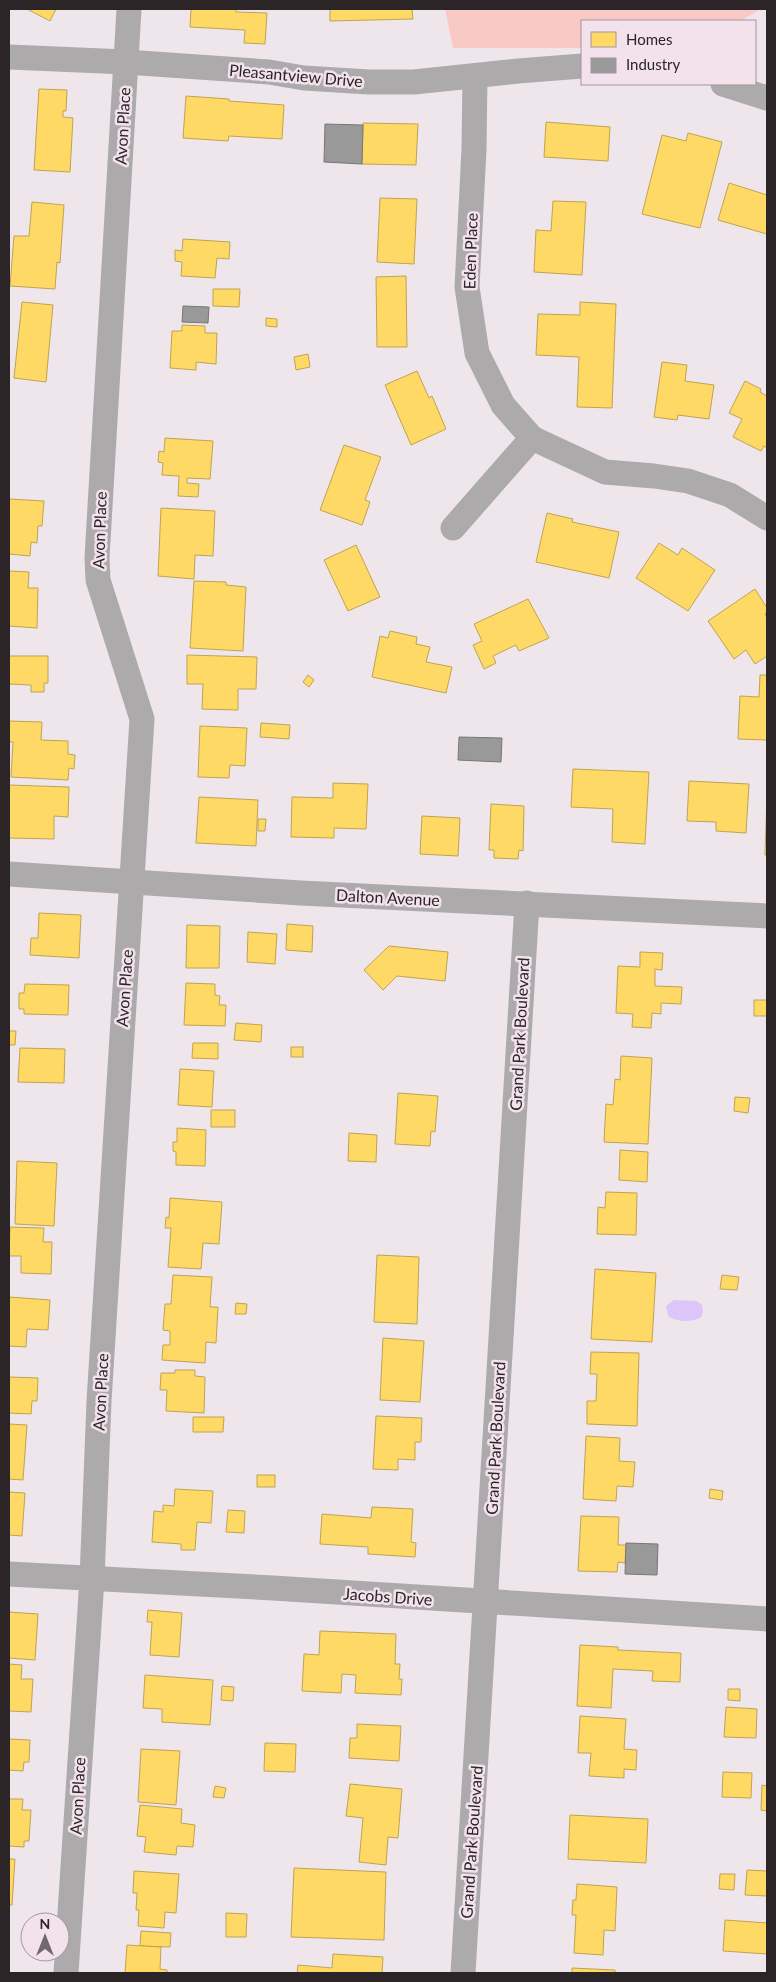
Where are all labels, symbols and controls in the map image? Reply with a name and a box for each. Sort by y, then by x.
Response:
legend [581,20,756,85]
text: Homes [626,30,672,48]
text: Industry [626,55,681,73]
street label: Pleasantview Drive [228,60,364,90]
street label: Avon Place [110,87,134,165]
street label: Eden Place [459,212,481,290]
street label: Avon Place [88,491,110,569]
street label: Dalton Avenue [336,885,440,909]
street label: Avon Place [112,949,136,1027]
street label: Grand Park Boulevard [506,957,532,1111]
street label: Avon Place [88,1353,112,1431]
street label: Grand Park Boulevard [482,1361,508,1515]
street label: Jacobs Drive [343,1583,433,1609]
street label: Avon Place [65,1757,89,1835]
street label: Grand Park Boulevard [456,1765,486,1919]
north arrow [20,1912,70,1962]
text: N [40,1915,50,1932]

